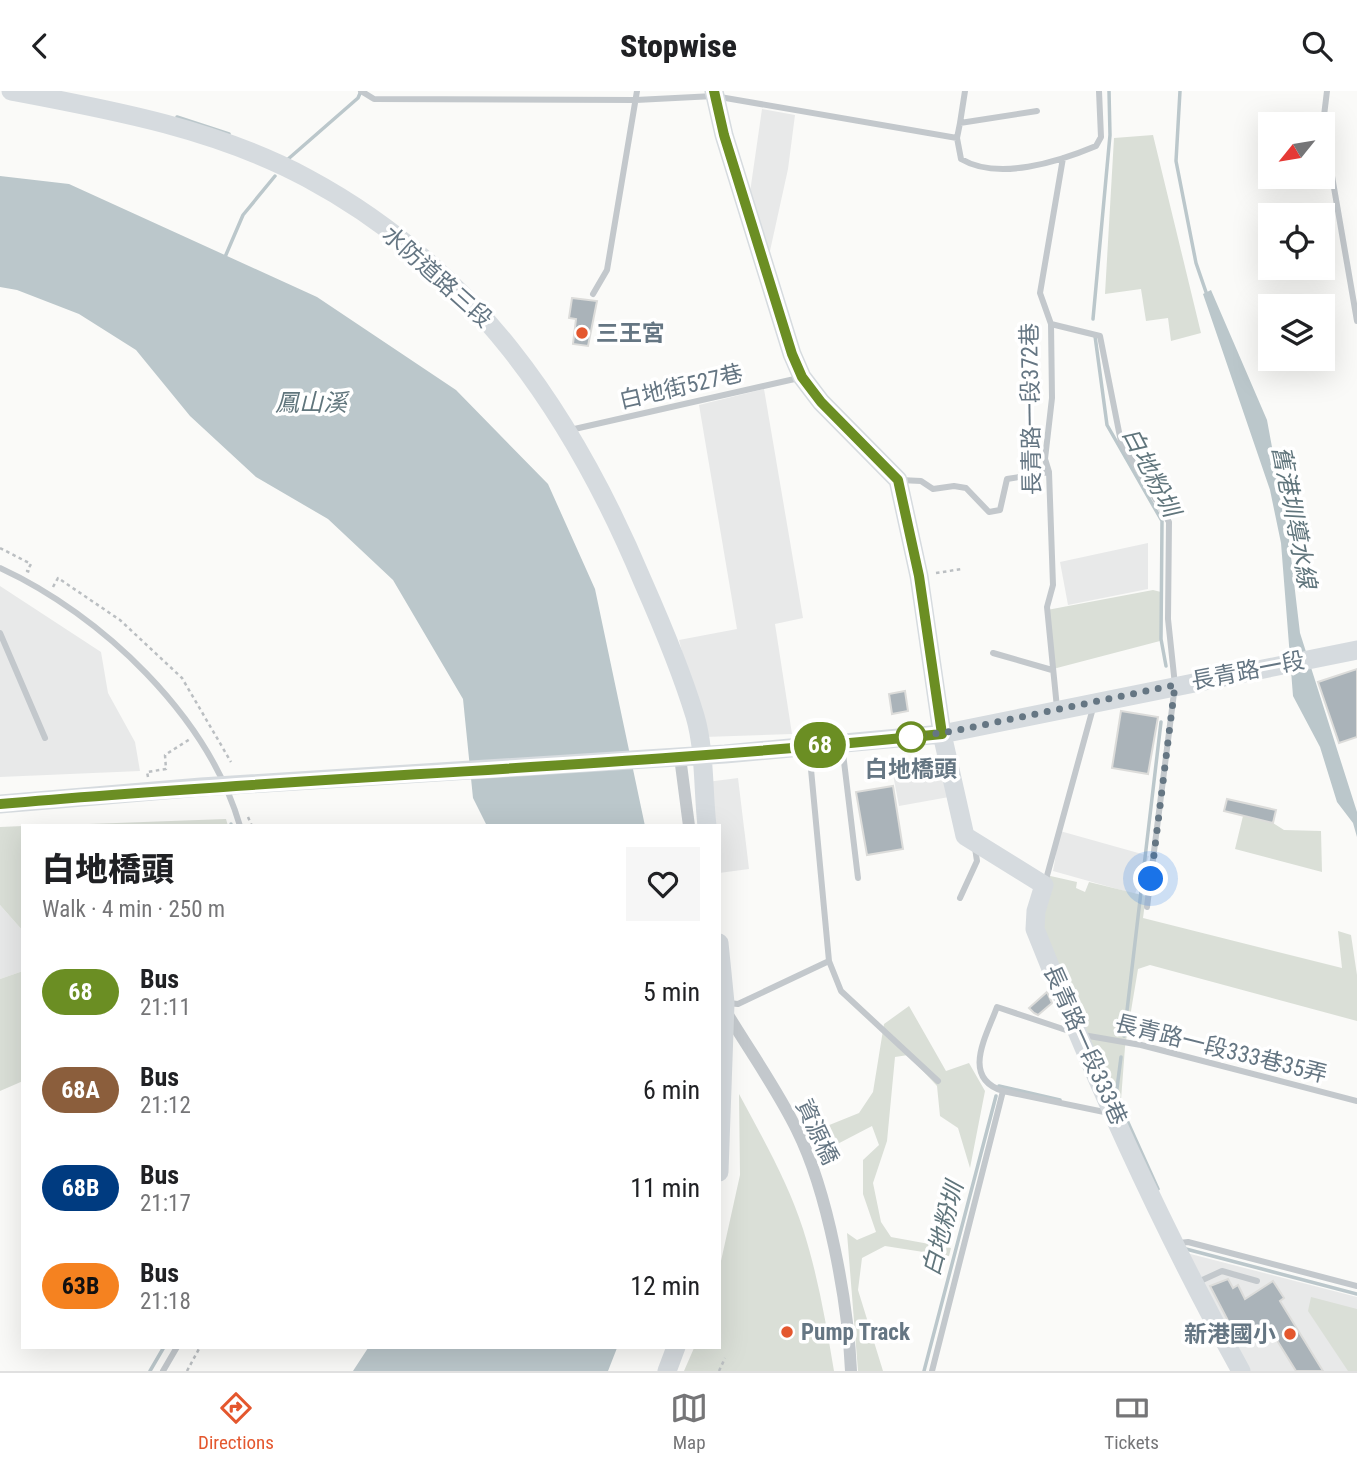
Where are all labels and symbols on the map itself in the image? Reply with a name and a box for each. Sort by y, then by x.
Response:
north arrow [1258,112,1335,189]
street label: 水防道路三段 [377,221,497,333]
place label: 三王宮 [596,320,665,347]
street label: 長青路一段372巷 [1016,323,1046,495]
marker: 三王宮 [574,325,590,341]
street label: 白地街527巷 [617,360,745,414]
water label: 鳳山溪 [275,389,350,417]
water label: 白地粉圳 [1117,423,1187,524]
water label: 舊港圳導水線 [1267,444,1322,593]
street label: 長青路一段 [1189,647,1307,695]
line badge: 68 [788,722,852,768]
marker: 白地橋頭 [896,722,926,752]
place label: 白地橋頭 [865,756,957,783]
your location [1133,861,1168,896]
street label: 長青路一段333巷 [1038,961,1132,1129]
street label: 長青路一段333巷35弄 [1112,1010,1330,1088]
street label: 資源橋 [790,1095,844,1169]
water label: 白地粉圳 [917,1176,970,1279]
place label: Pump Track [801,1319,911,1346]
place label: 新港國小 [1184,1321,1276,1348]
marker: Pump Track [779,1324,795,1340]
marker: 新港國小 [1282,1326,1298,1342]

